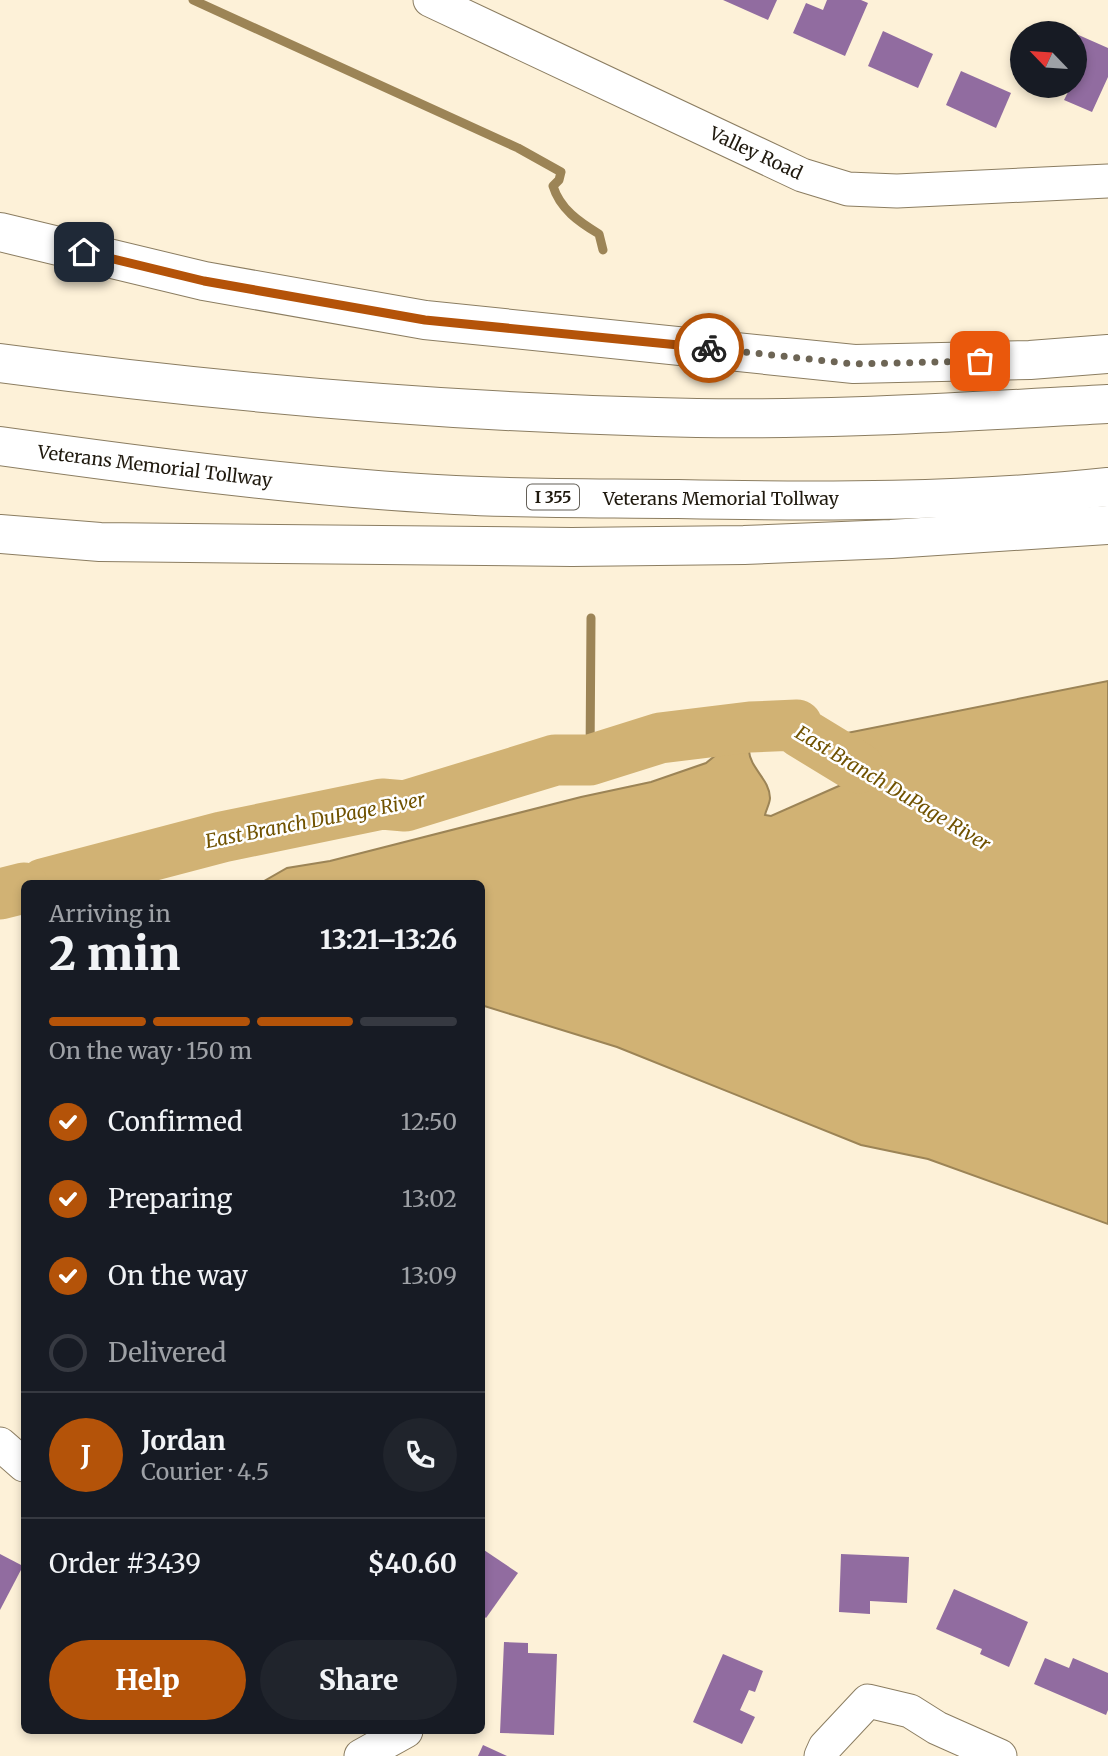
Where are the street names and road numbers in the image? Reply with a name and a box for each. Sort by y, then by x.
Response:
street label: Valley Road [705,121,806,185]
street label: Veterans Memorial Tollway [35,440,274,492]
road number: I 355 [527,484,579,510]
street label: Veterans Memorial Tollway [602,487,840,510]

